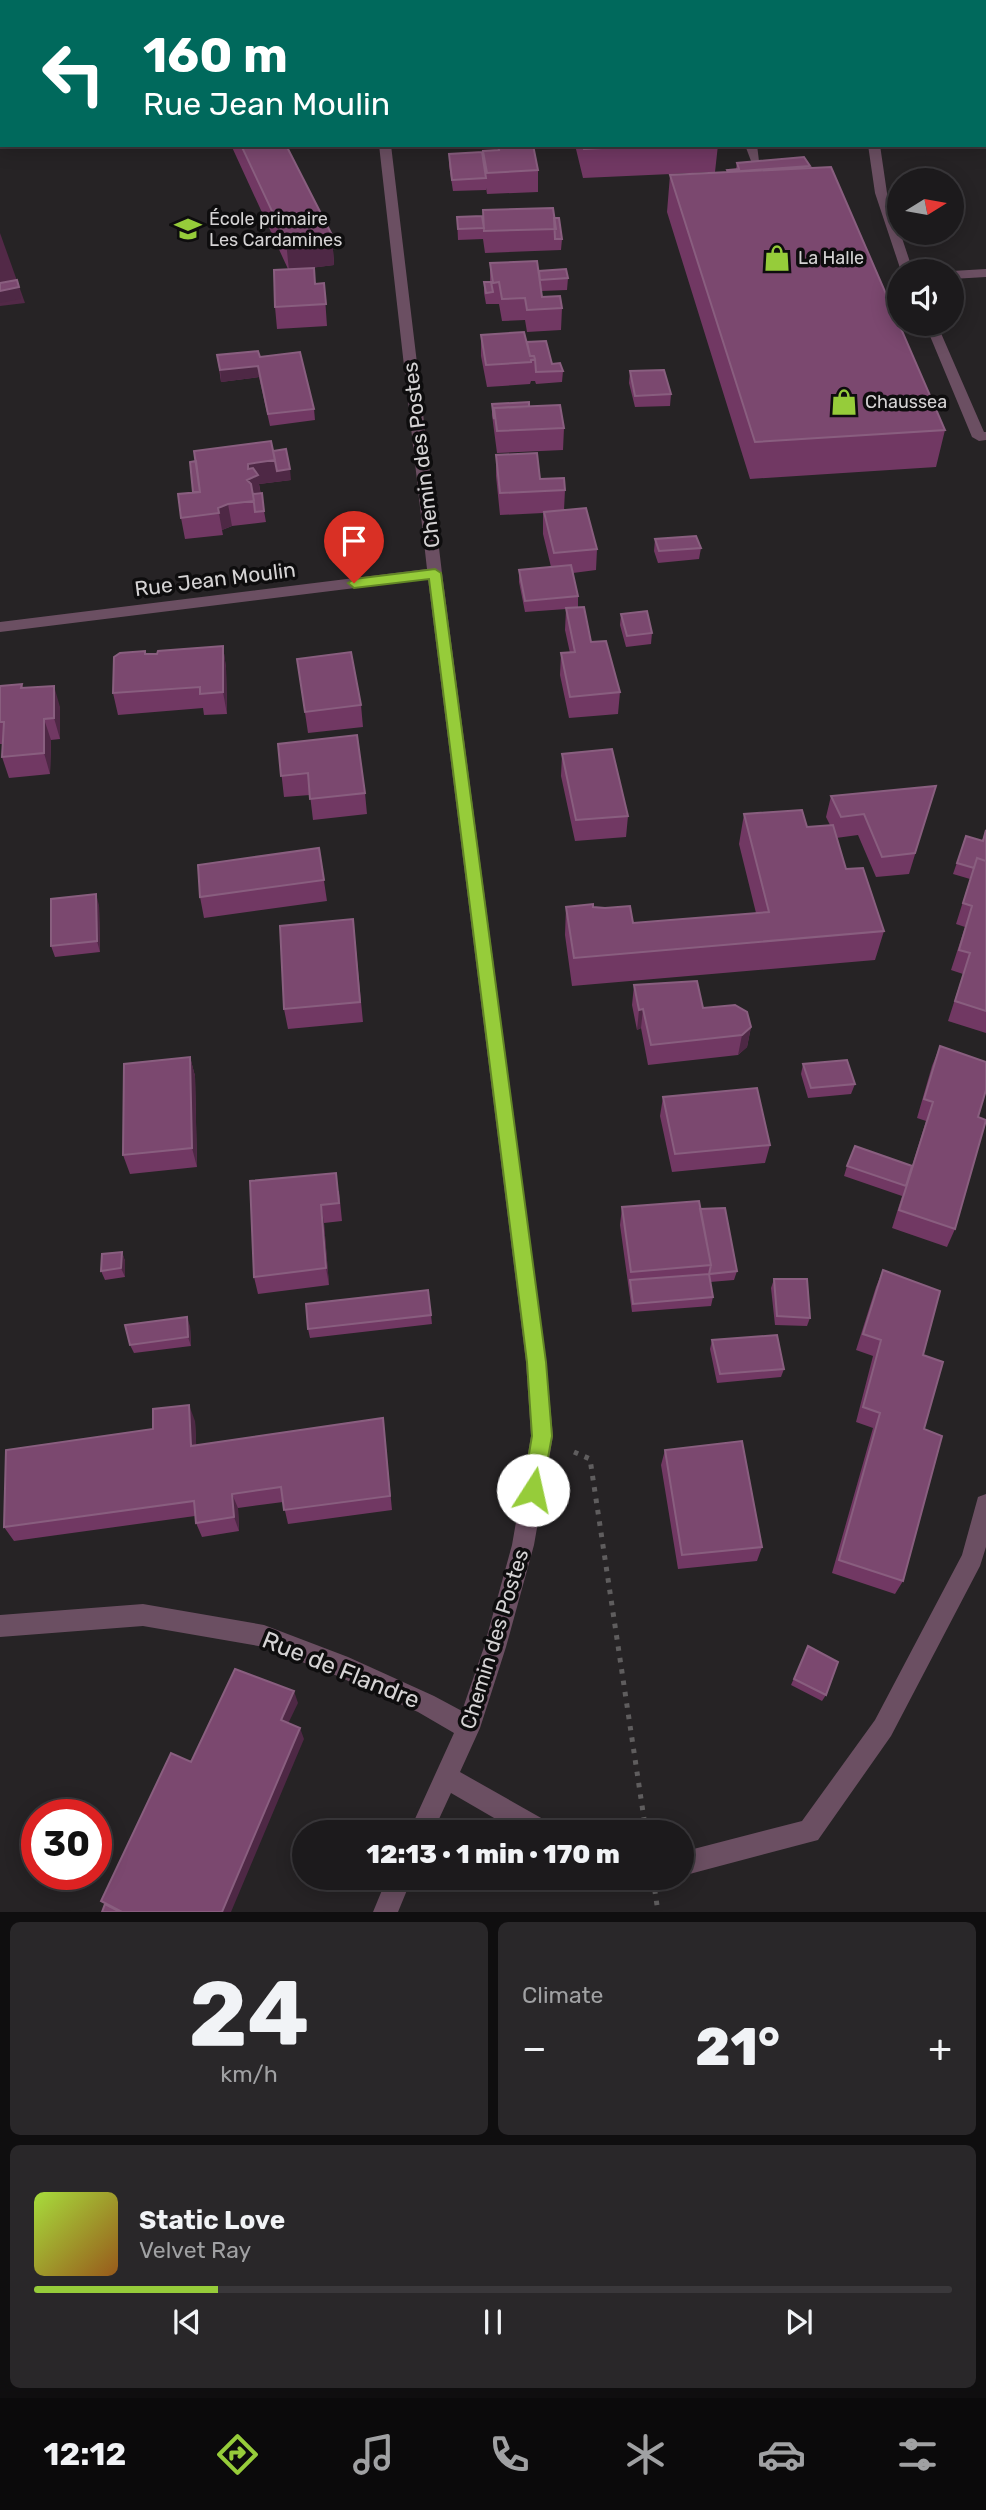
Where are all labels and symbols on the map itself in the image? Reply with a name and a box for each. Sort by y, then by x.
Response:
north arrow [887,168,964,245]
place label: École primaire Les Cardamines [209,208,342,251]
school or university icon: École primaire Les Cardamines [173,214,203,244]
shop icon: La Halle [762,243,792,273]
place label: La Halle [798,247,864,269]
street label: Chemin des Postes [397,361,445,549]
shop icon: Chaussea [829,387,859,417]
place label: Chaussea [865,391,947,413]
pin [324,511,384,583]
street label: Rue Jean Moulin [133,557,297,601]
position arrow [496,1453,570,1527]
street label: Chemin des Postes [455,1546,533,1732]
street label: Rue de Flandre [258,1626,424,1714]
speed limit sign: 30 [21,1799,112,1890]

